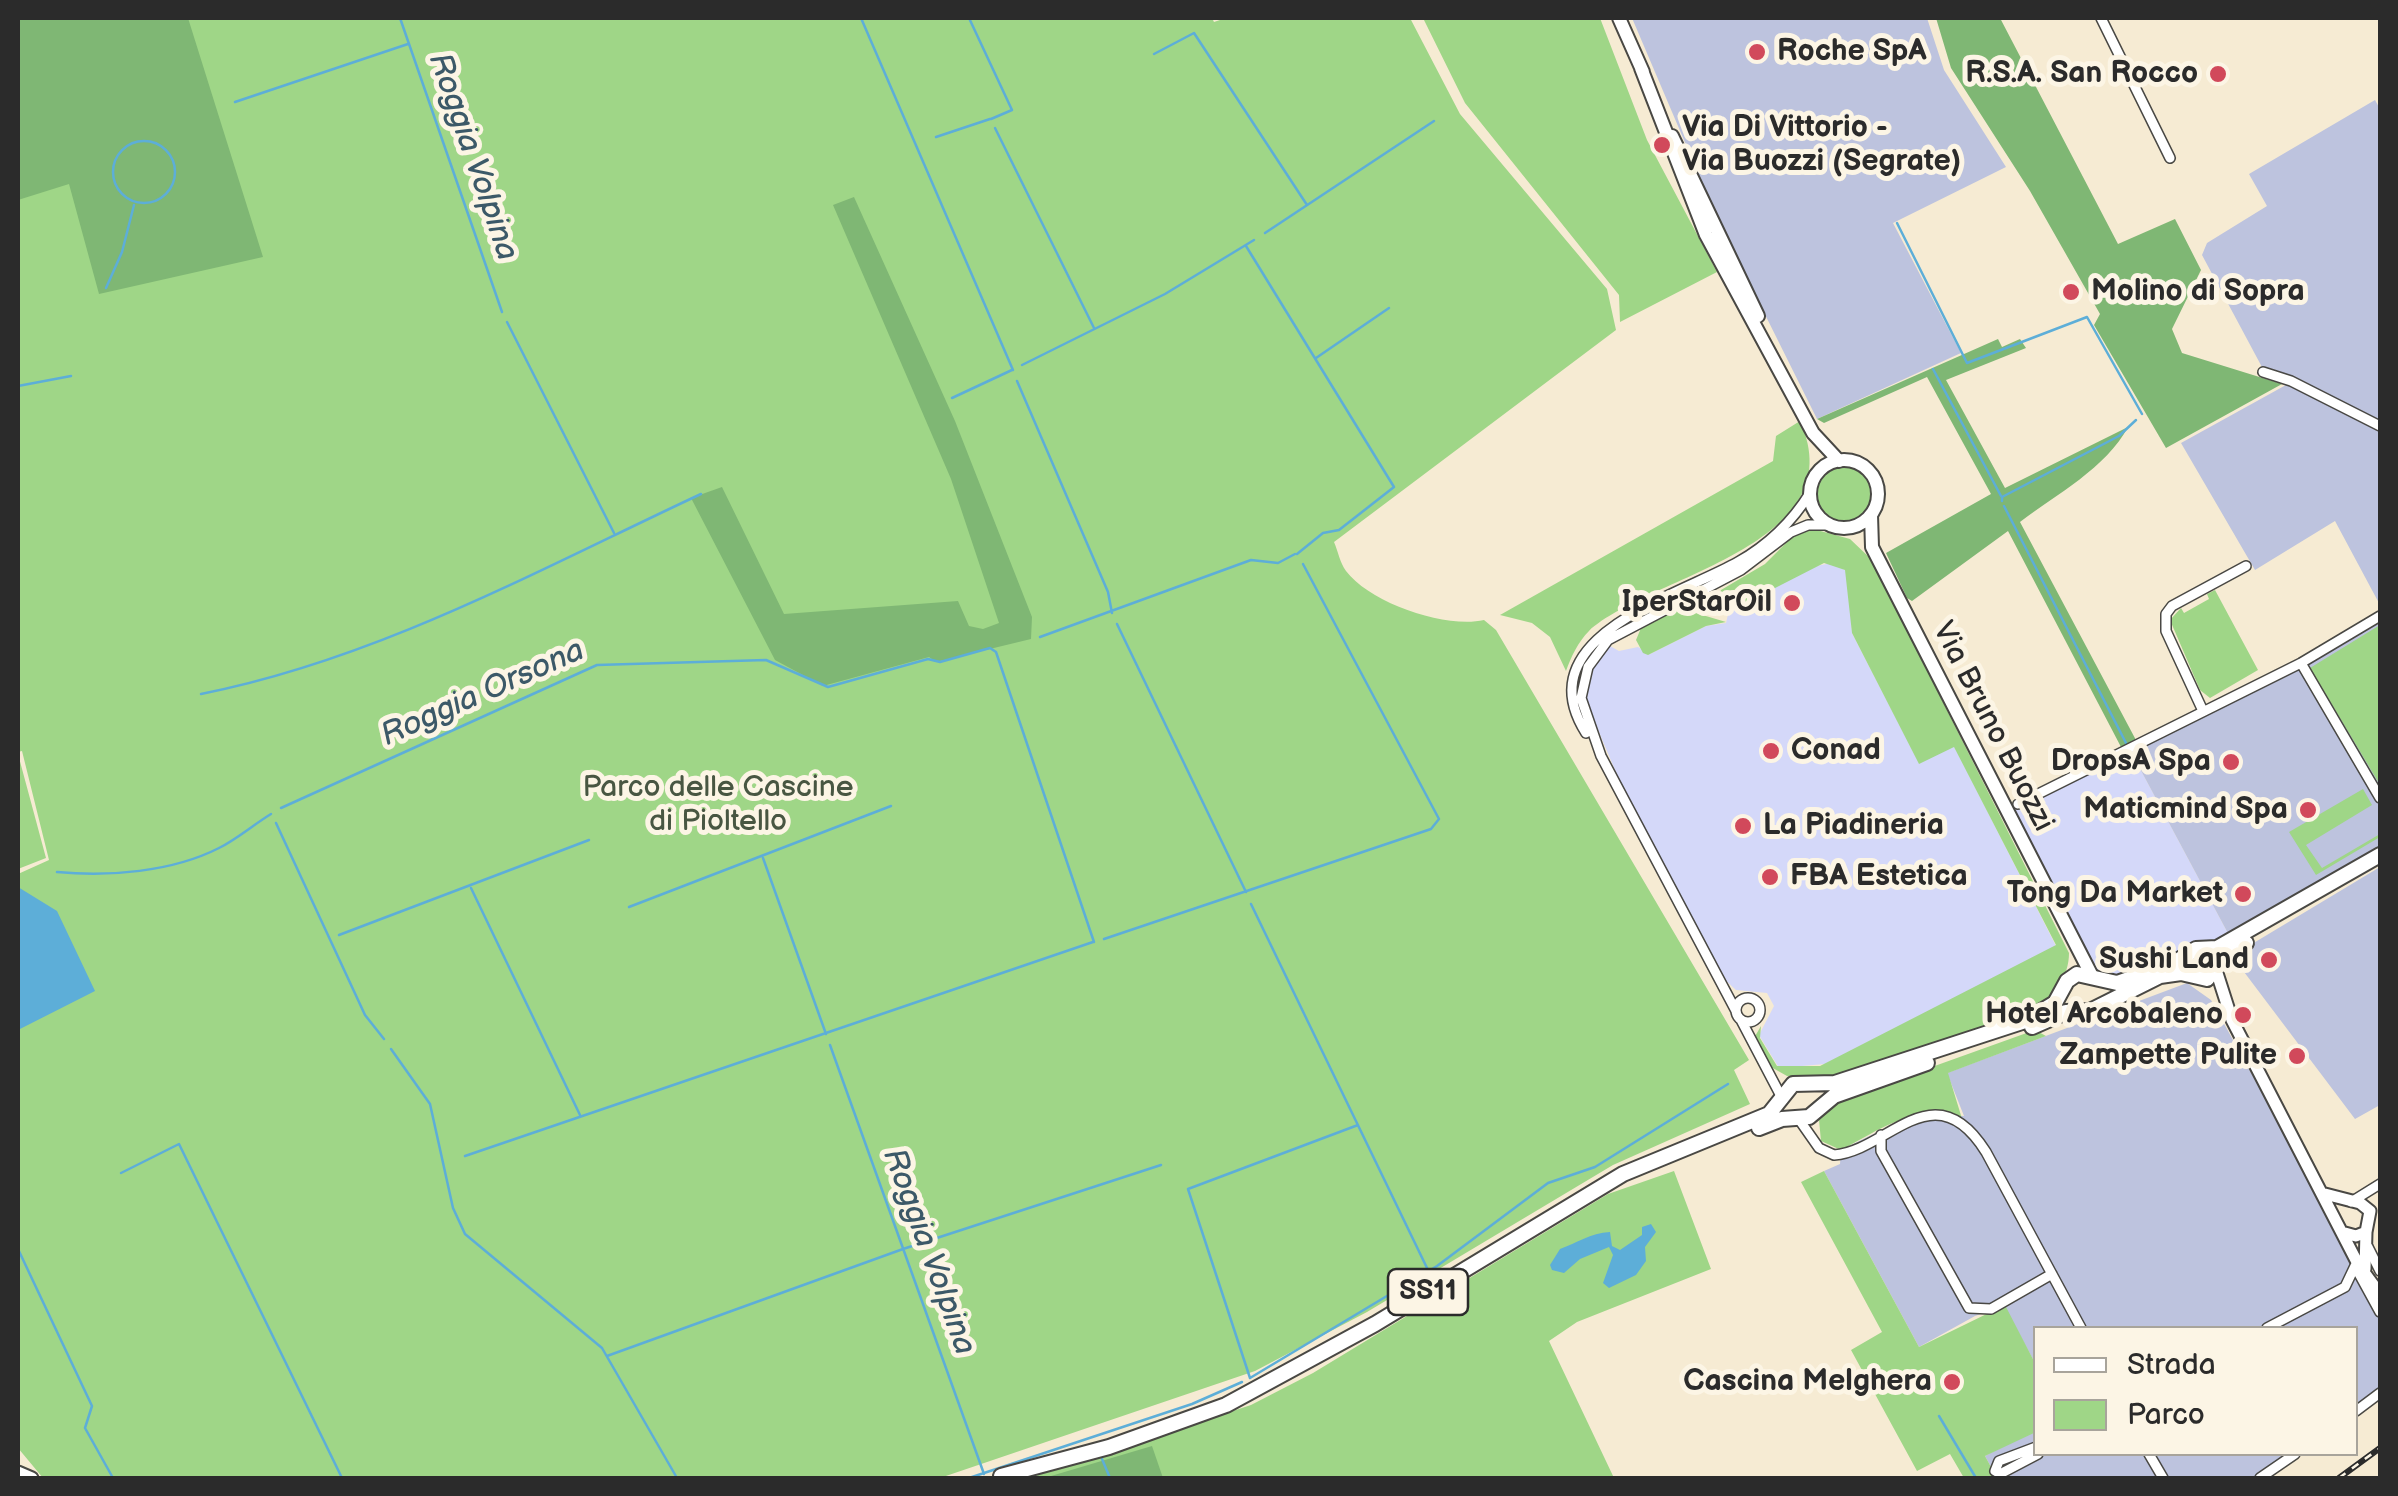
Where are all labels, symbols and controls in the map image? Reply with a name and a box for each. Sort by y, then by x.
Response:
place label: Roche SpA [1777,34,1927,70]
marker: Roche SpA [1746,41,1768,63]
water label: Roggia Volpina [419,48,525,266]
place label: R.S.A. San Rocco [1965,56,2198,92]
marker: R.S.A. San Rocco [2207,63,2229,85]
place label: Via Di Vittorio - Via Buozzi (Segrate) [1682,110,1961,180]
marker: Via Di Vittorio - Via Buozzi (Segrate) [1651,134,1673,156]
place label: Molino di Sopra [2091,274,2305,310]
marker: Molino di Sopra [2060,281,2082,303]
place label: IperStarOil [1622,585,1772,621]
marker: IperStarOil [1781,592,1803,614]
street label: Via Bruno Buozzi [1924,616,2060,838]
water label: Roggia Orsona [375,632,591,756]
place label: Conad [1791,733,1881,769]
marker: Conad [1760,740,1782,762]
place label: DropsA Spa [2051,744,2211,780]
marker: DropsA Spa [2220,751,2242,773]
park label: Parco delle Cascine di Pioltello [583,770,853,840]
place label: Maticmind Spa [2083,792,2288,828]
marker: Maticmind Spa [2297,799,2319,821]
place label: La Piadineria [1763,808,1944,844]
marker: La Piadineria [1732,815,1754,837]
place label: FBA Estetica [1790,859,1968,895]
marker: FBA Estetica [1759,866,1781,888]
place label: Tong Da Market [2007,876,2223,912]
marker: Tong Da Market [2232,883,2254,905]
place label: Sushi Land [2099,942,2249,978]
marker: Sushi Land [2258,949,2280,971]
place label: Hotel Arcobaleno [1985,997,2223,1033]
marker: Hotel Arcobaleno [2232,1004,2254,1026]
place label: Zampette Pulite [2060,1038,2277,1074]
marker: Zampette Pulite [2286,1045,2308,1067]
water label: Roggia Volpina [873,1144,983,1360]
road number: SS11 [1388,1269,1468,1315]
legend [2033,1326,2358,1456]
text: Strada [2127,1347,2216,1383]
place label: Cascina Melghera [1683,1364,1932,1400]
marker: Cascina Melghera [1941,1371,1963,1393]
text: Parco [2127,1397,2205,1433]

